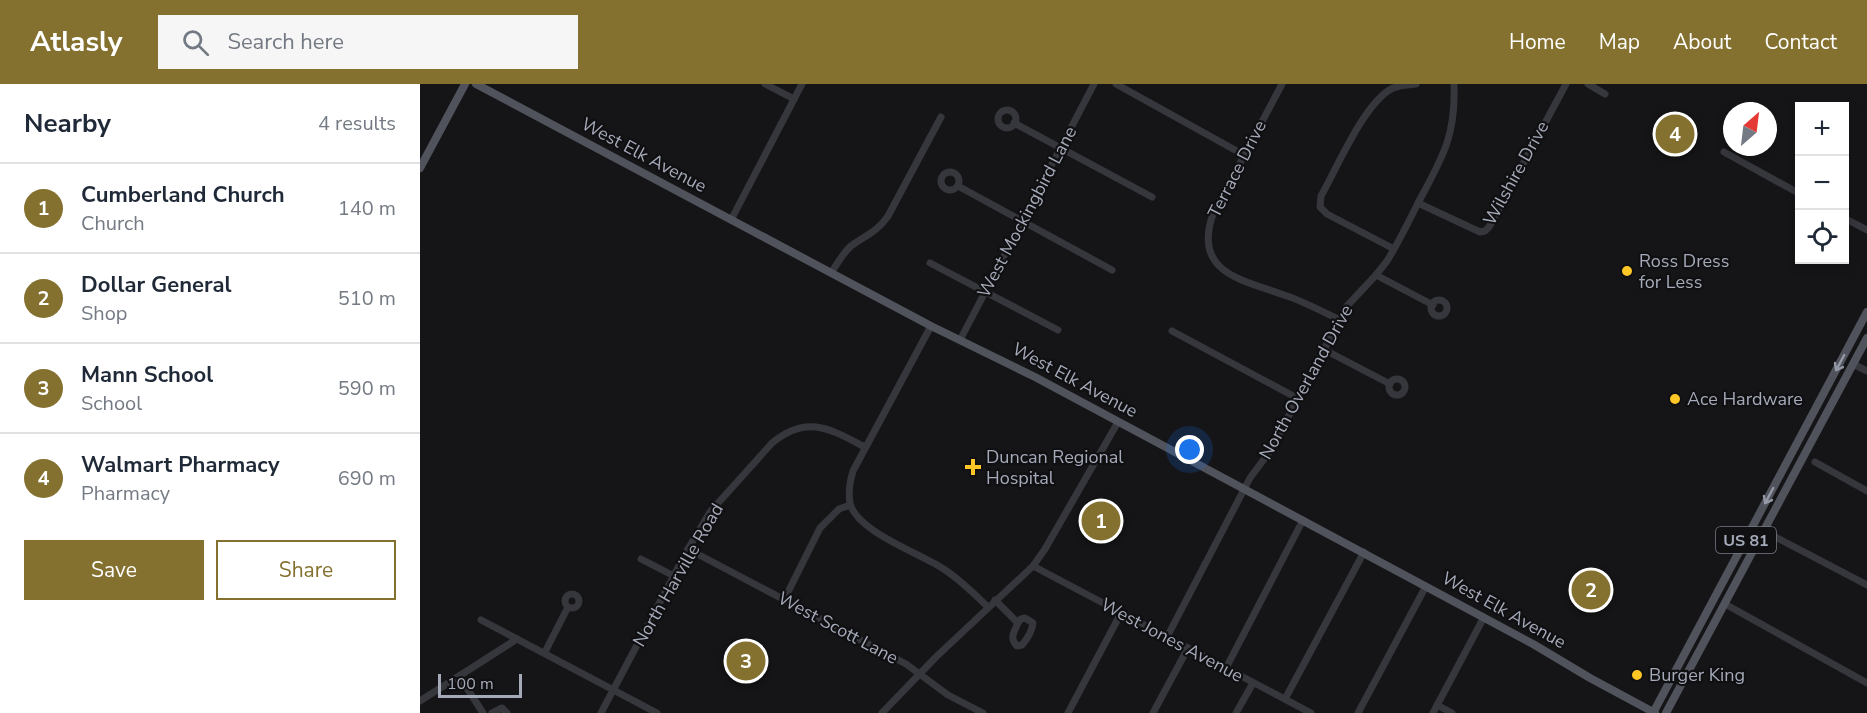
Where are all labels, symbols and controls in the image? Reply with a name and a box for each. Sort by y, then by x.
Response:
search box [158,15,578,69]
text: Atlasly [30,23,122,61]
icon: search [179,26,212,59]
text: Search here [227,27,344,57]
text: Home [1509,28,1566,56]
text: Map [1599,28,1640,56]
text: About [1673,28,1731,56]
text: Contact [1764,28,1837,56]
north arrow [1723,102,1777,156]
map controls [1795,102,1849,264]
button: + [1795,102,1849,156]
text: Nearby [24,106,111,141]
text: 4 results [318,110,396,137]
street label: West Elk Avenue [577,112,711,198]
pin: 4 [1656,112,1694,156]
street label: Terrace Drive [1202,116,1272,222]
street label: Wilshire Drive [1478,117,1554,229]
street label: West Mockingbird Lane [972,122,1082,302]
button: − [1795,156,1849,210]
text: Cumberland Church [81,180,285,210]
text: 1 [38,195,50,222]
text: 140 m [338,195,396,222]
text: Church [81,210,145,237]
button: locate [1795,210,1849,264]
place label: Ross Dress for Less [1639,249,1729,294]
marker: Ross Dress for Less [1620,264,1634,278]
text: Dollar General [81,270,232,300]
text: 2 [38,285,50,312]
text: 510 m [338,285,396,312]
text: Shop [81,300,127,327]
street label: North Overland Drive [1254,300,1358,464]
street label: West Elk Avenue [1008,337,1142,423]
one-way arrow [1834,354,1845,372]
text: Mann School [81,360,213,390]
text: 3 [38,375,50,402]
text: 590 m [338,375,396,402]
place label: Ace Hardware [1687,387,1803,411]
text: School [81,390,142,417]
marker: Ace Hardware [1668,392,1682,406]
your location [1175,435,1204,464]
place label: Duncan Regional Hospital [986,445,1124,490]
text: Walmart Pharmacy [81,450,280,480]
marker: Duncan Regional Hospital [964,458,982,476]
text: 4 [38,465,50,492]
text: 690 m [338,465,396,492]
text: Pharmacy [81,480,170,507]
one-way arrow [1763,487,1775,504]
pin: 1 [1082,498,1120,544]
street label: North Harville Road [627,499,729,651]
road number: US 81 [1716,527,1776,553]
button: Save [24,540,204,600]
button: Share [216,540,396,600]
street label: West Elk Avenue [1438,566,1570,654]
pin: 2 [1572,568,1610,612]
street label: West Scott Lane [774,586,902,670]
street label: West Jones Avenue [1097,592,1247,688]
pin: 3 [726,638,766,684]
place label: Burger King [1649,663,1745,687]
marker: Burger King [1630,668,1644,682]
scale bar [438,671,522,698]
text: 100 m [447,673,494,695]

